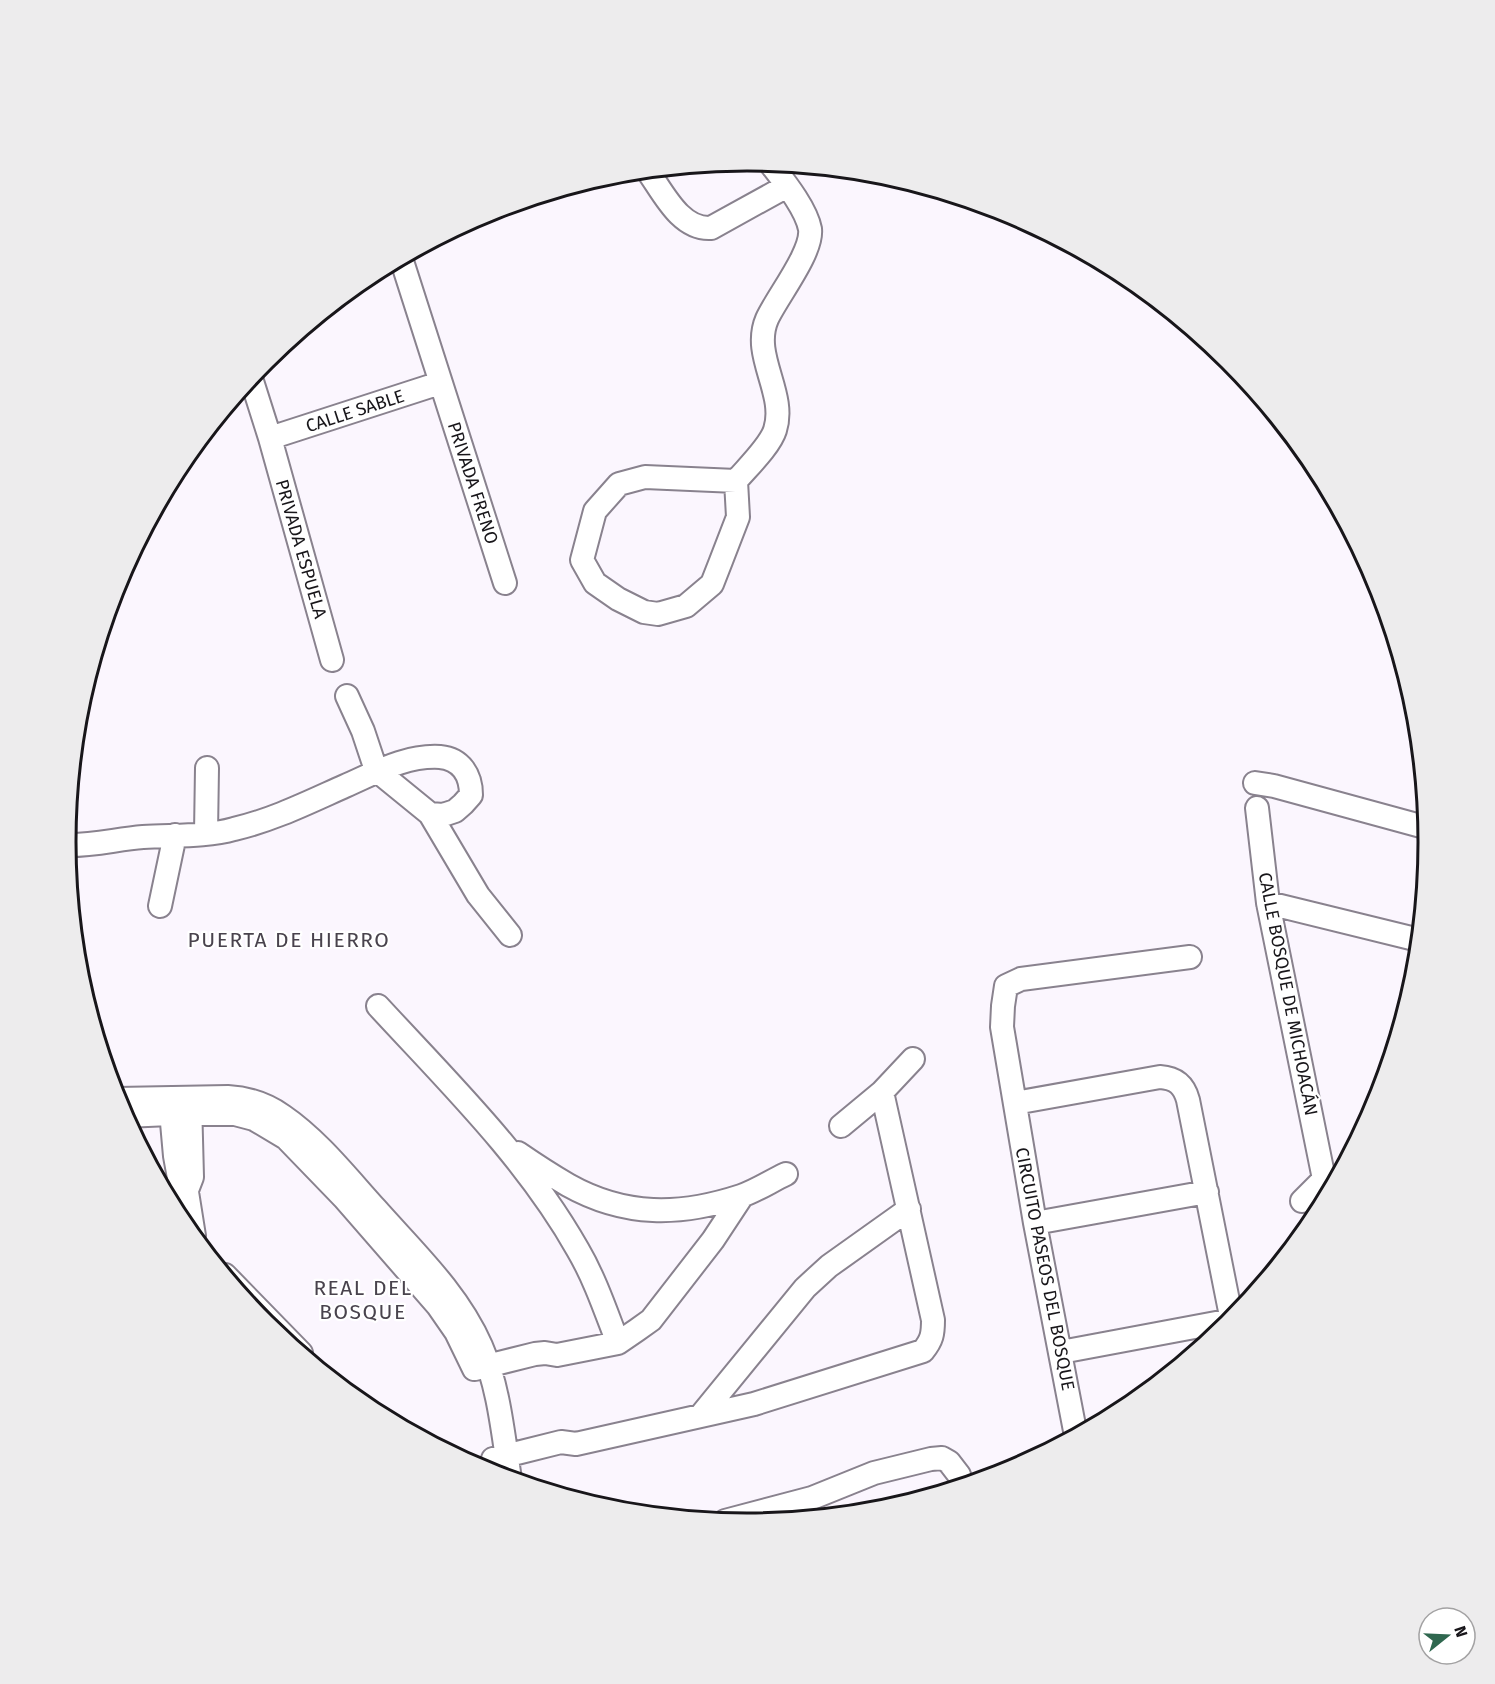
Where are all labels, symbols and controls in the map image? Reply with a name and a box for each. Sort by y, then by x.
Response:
street label: CALLE SABLE [303,385,407,437]
street label: PRIVADA FRENO [443,419,503,547]
street label: PRIVADA ESPUELA [271,477,332,622]
street label: CALLE BOSQUE DE MICHOACÁN [1254,870,1323,1118]
district label: PUERTA DE HIERRO [188,927,390,953]
street label: CIRCUITO PASEOS DEL BOSQUE [1011,1146,1079,1392]
district label: REAL DEL BOSQUE [313,1275,413,1325]
north arrow [1417,1606,1477,1666]
text: N [1450,1624,1471,1639]

